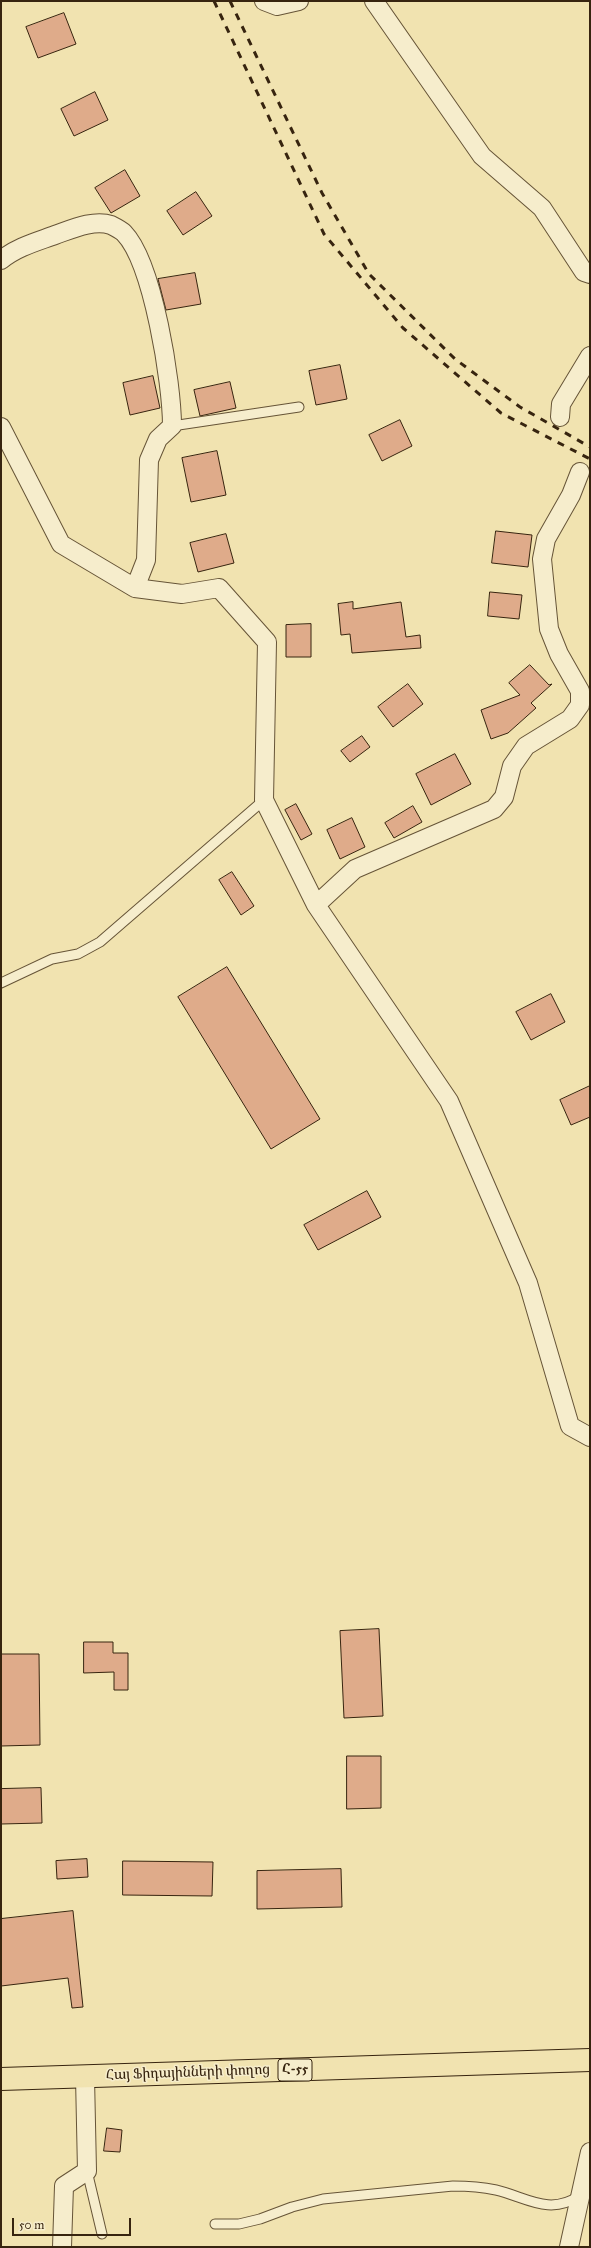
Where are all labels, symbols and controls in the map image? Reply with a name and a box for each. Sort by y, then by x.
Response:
road number: Հ-55 [278,2059,312,2081]
street label: Հայ Ֆիդայինների փողոց [106,2062,270,2084]
scale bar [14,2210,133,2236]
text: 50 m [19,2218,44,2232]

